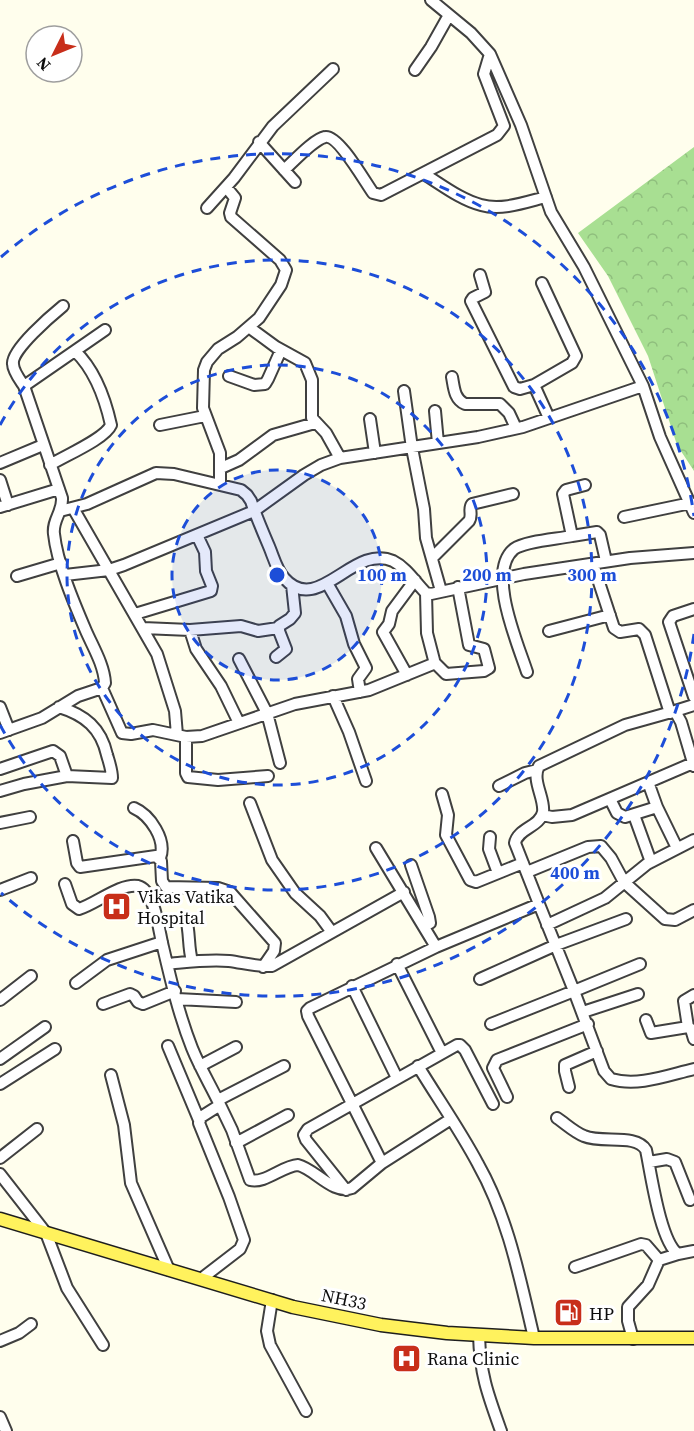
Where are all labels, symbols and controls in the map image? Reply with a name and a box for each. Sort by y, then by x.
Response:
north arrow [24,24,84,84]
text: N [31,52,55,76]
text: 100 m [357,562,407,587]
text: 200 m [462,562,512,587]
text: 300 m [567,562,617,587]
centre of rings [267,565,287,585]
text: 400 m [550,860,600,885]
place label: Vikas Vatika Hospital [137,884,235,930]
hospital icon: Vikas Vatika Hospital [100,890,132,922]
street label: NH33 [319,1282,369,1316]
fuel station icon: HP [552,1297,584,1329]
place label: HP [589,1301,614,1326]
hospital icon: Rana Clinic [390,1342,422,1374]
place label: Rana Clinic [427,1346,519,1371]

